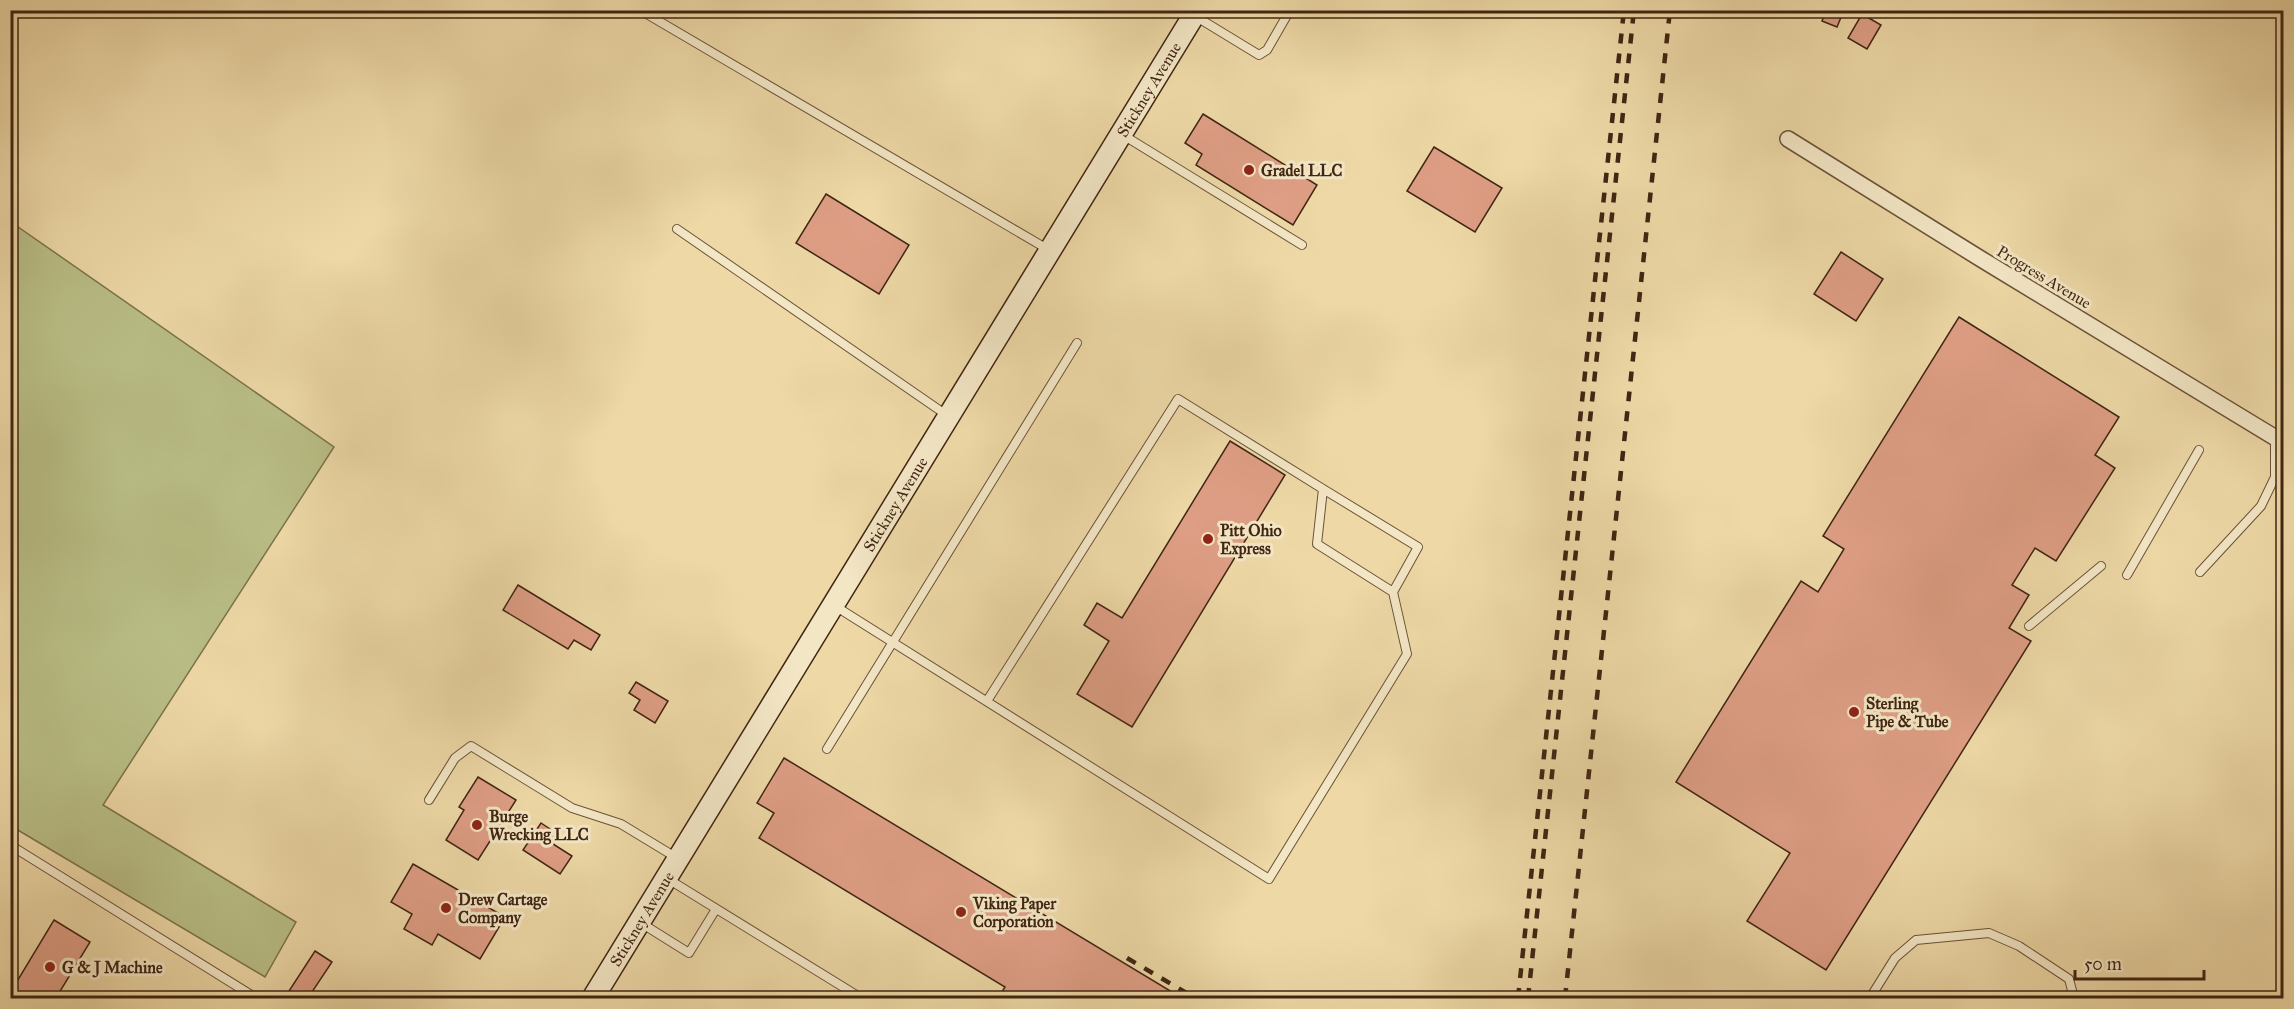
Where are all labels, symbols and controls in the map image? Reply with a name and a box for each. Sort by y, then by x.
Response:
street label: Stickney Avenue [1112,38,1185,140]
place label: Gradel LLC [1261,161,1343,180]
marker: Gradel LLC [1242,163,1256,177]
street label: Progress Avenue [1993,241,2095,314]
street label: Stickney Avenue [859,453,931,555]
place label: Pitt Ohio Express [1220,521,1282,559]
marker: Pitt Ohio Express [1201,532,1215,546]
place label: Sterling Pipe & Tube [1866,694,1949,732]
marker: Sterling Pipe & Tube [1847,705,1861,719]
place label: Burge Wrecking LLC [489,807,589,845]
marker: Burge Wrecking LLC [470,818,484,832]
street label: Stickney Avenue [605,867,678,970]
place label: Drew Cartage Company [458,890,548,928]
place label: Viking Paper Corporation [972,894,1057,932]
marker: Drew Cartage Company [439,901,453,915]
marker: Viking Paper Corporation [954,905,968,919]
scale bar [2075,943,2204,981]
text: 50 m [2084,953,2122,975]
place label: G & J Machine [62,958,163,978]
marker: G & J Machine [43,960,57,974]

